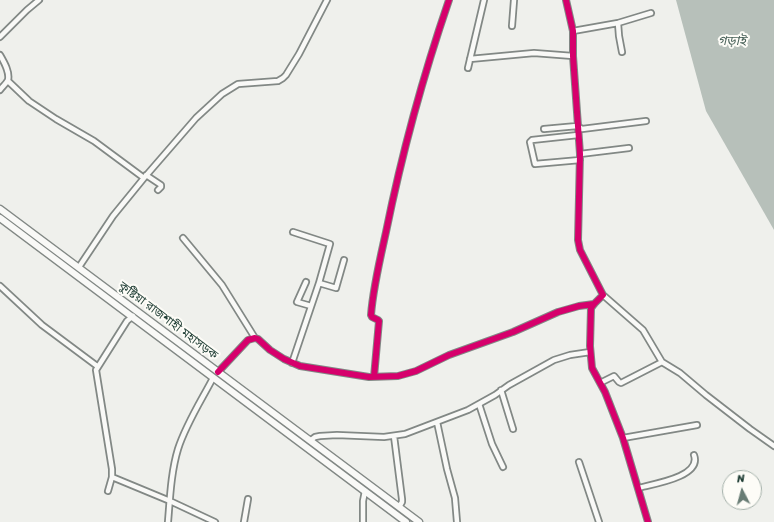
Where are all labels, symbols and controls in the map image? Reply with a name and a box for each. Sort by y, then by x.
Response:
water label: গড়াই [718,34,746,50]
street label: কুষ্টিয়া রাজশাহী মহাসড়ক [116,279,220,363]
text: N [736,469,746,488]
north arrow [722,470,762,510]

